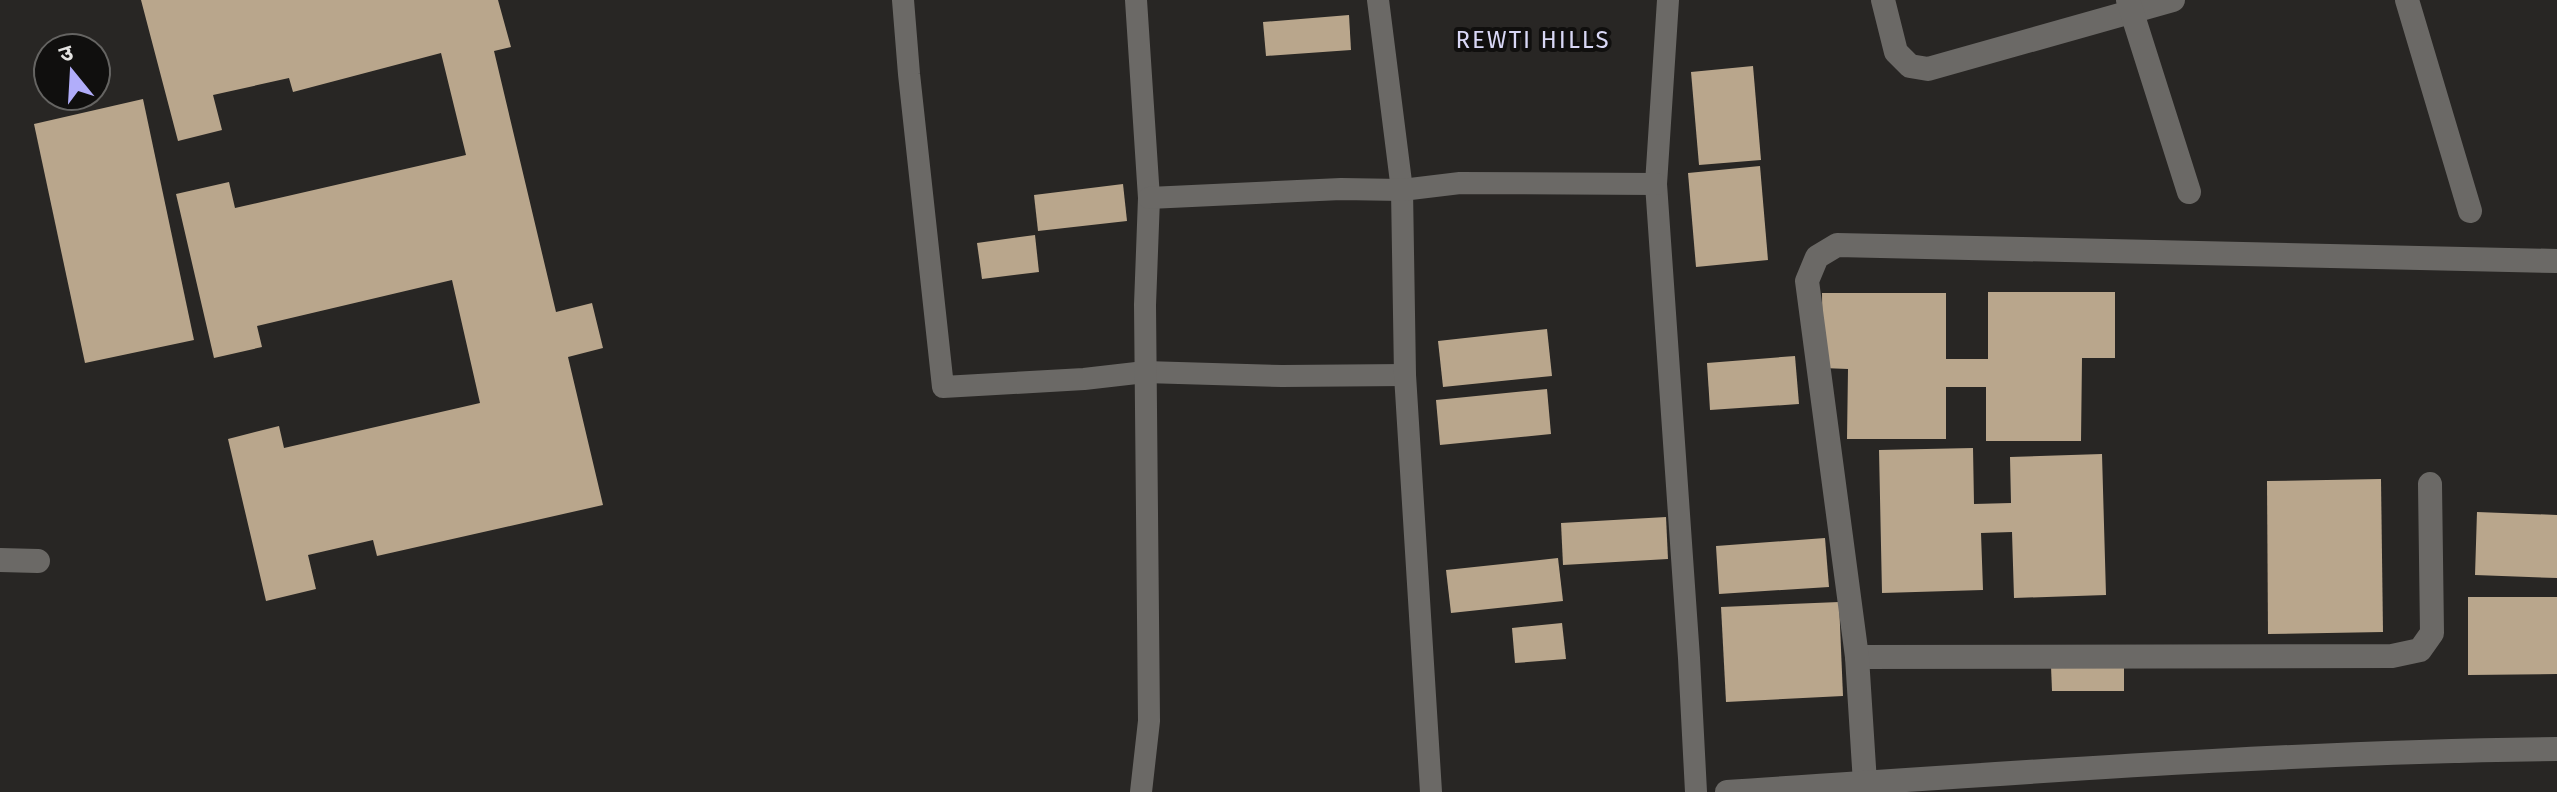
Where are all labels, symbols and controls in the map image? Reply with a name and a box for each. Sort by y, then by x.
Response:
district label: REWTI HILLS [1455,26,1611,54]
north arrow [32,32,112,112]
text: उ [56,38,77,68]

